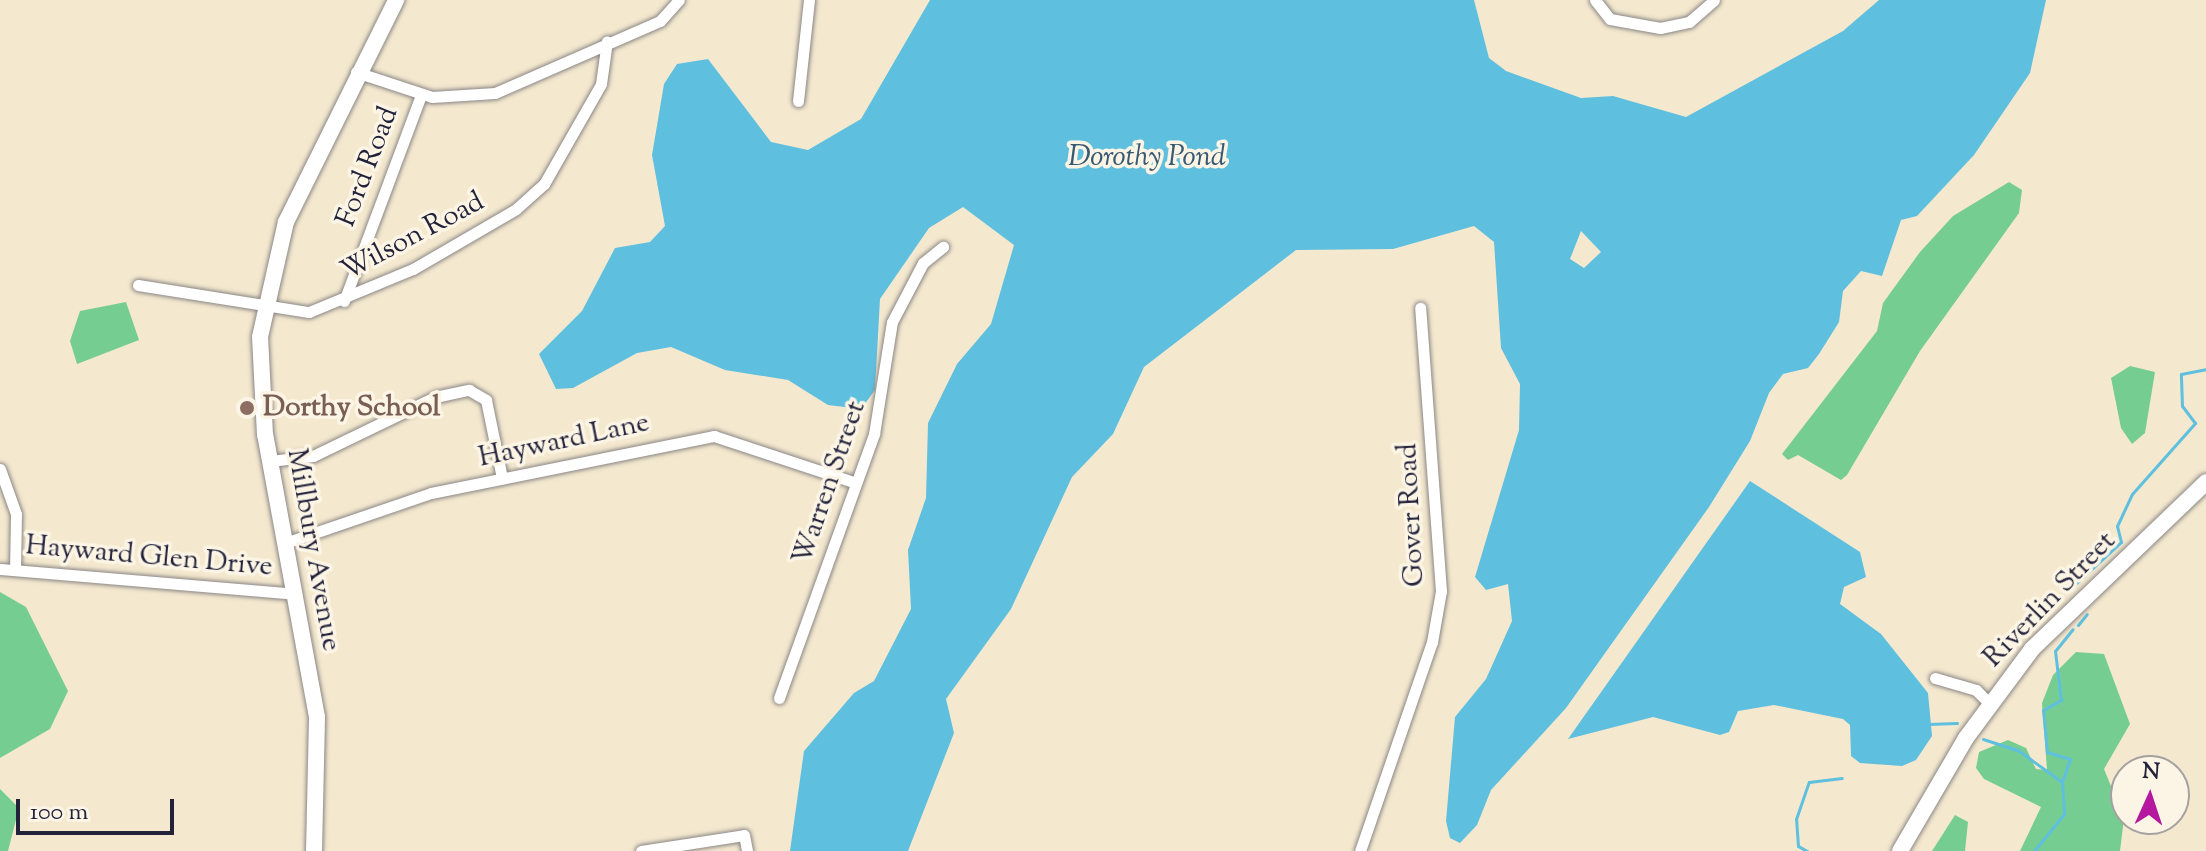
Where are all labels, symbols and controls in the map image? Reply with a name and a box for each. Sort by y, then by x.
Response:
street label: Ford Road [330,102,406,232]
water label: Dorothy Pond [1068,140,1226,176]
street label: Wilson Road [336,185,490,289]
place label: Dorthy School [263,391,440,425]
street label: Warren Street [786,397,874,569]
marker: Dorthy School [238,399,256,417]
street label: Hayward Lane [476,407,652,475]
street label: Gover Road [1391,442,1433,588]
street label: Millbury Avenue [279,446,347,654]
street label: Riverlin Street [1977,525,2123,675]
street label: Hayward Glen Drive [24,529,274,585]
north arrow [2110,755,2190,835]
text: N [2142,757,2161,789]
scale bar [20,783,178,833]
text: 100 m [30,796,88,830]

